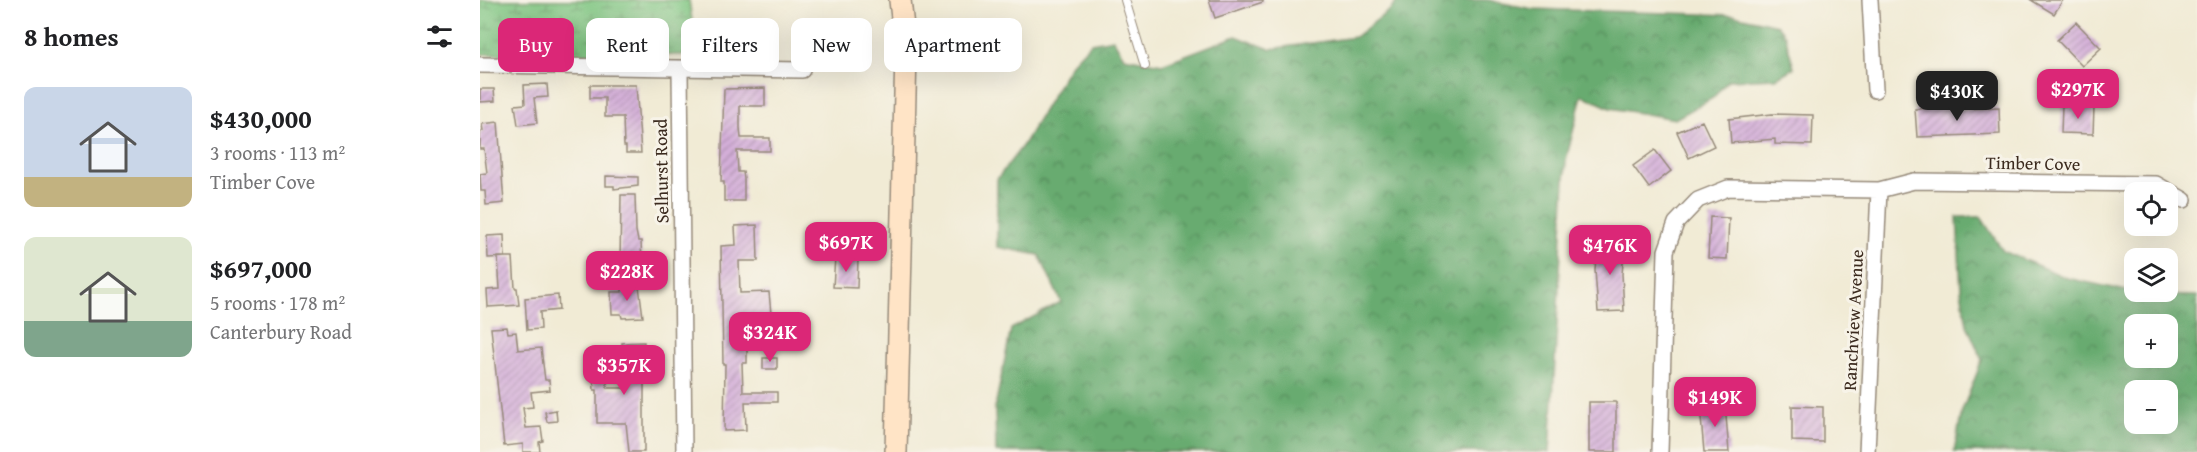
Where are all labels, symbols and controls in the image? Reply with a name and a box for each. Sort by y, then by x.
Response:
text: 8 homes [24,17,119,56]
chip: Buy [498,18,574,72]
chip: Rent [586,18,669,72]
chip: Filters [681,18,779,72]
chip: New [791,18,872,72]
chip: Apartment [884,18,1022,72]
icon: filters [423,20,456,53]
pin: $297K [2036,69,2120,120]
pin: $430K [1915,71,1999,122]
text: $297K [2051,74,2105,103]
text: $430K [1930,76,1984,105]
text: $430,000 [210,99,312,138]
icon: home [72,111,144,183]
street label: Selhurst Road [647,118,675,224]
text: 3 rooms · 113 m² [210,138,345,167]
street label: Timber Cove [1985,149,2081,177]
text: Timber Cove [210,167,315,196]
map controls [2124,182,2178,434]
button: locate [2124,182,2178,236]
pin: $697K [804,222,888,273]
pin: $476K [1568,225,1652,276]
text: $697K [819,227,873,256]
text: $476K [1583,230,1637,259]
button: layers [2124,248,2178,302]
text: $697,000 [210,249,312,288]
street label: Ranchview Avenue [1836,249,1870,391]
pin: $228K [585,251,669,302]
text: $228K [600,256,654,285]
icon: home [72,261,144,333]
text: 5 rooms · 178 m² [210,288,345,317]
pin: $324K [728,312,812,363]
button: + [2124,314,2178,368]
text: Canterbury Road [210,317,352,346]
text: $324K [743,317,797,346]
pin: $357K [582,345,666,396]
text: $357K [597,350,651,379]
pin: $149K [1673,377,1757,428]
button: − [2124,380,2178,434]
text: $149K [1688,382,1742,411]

